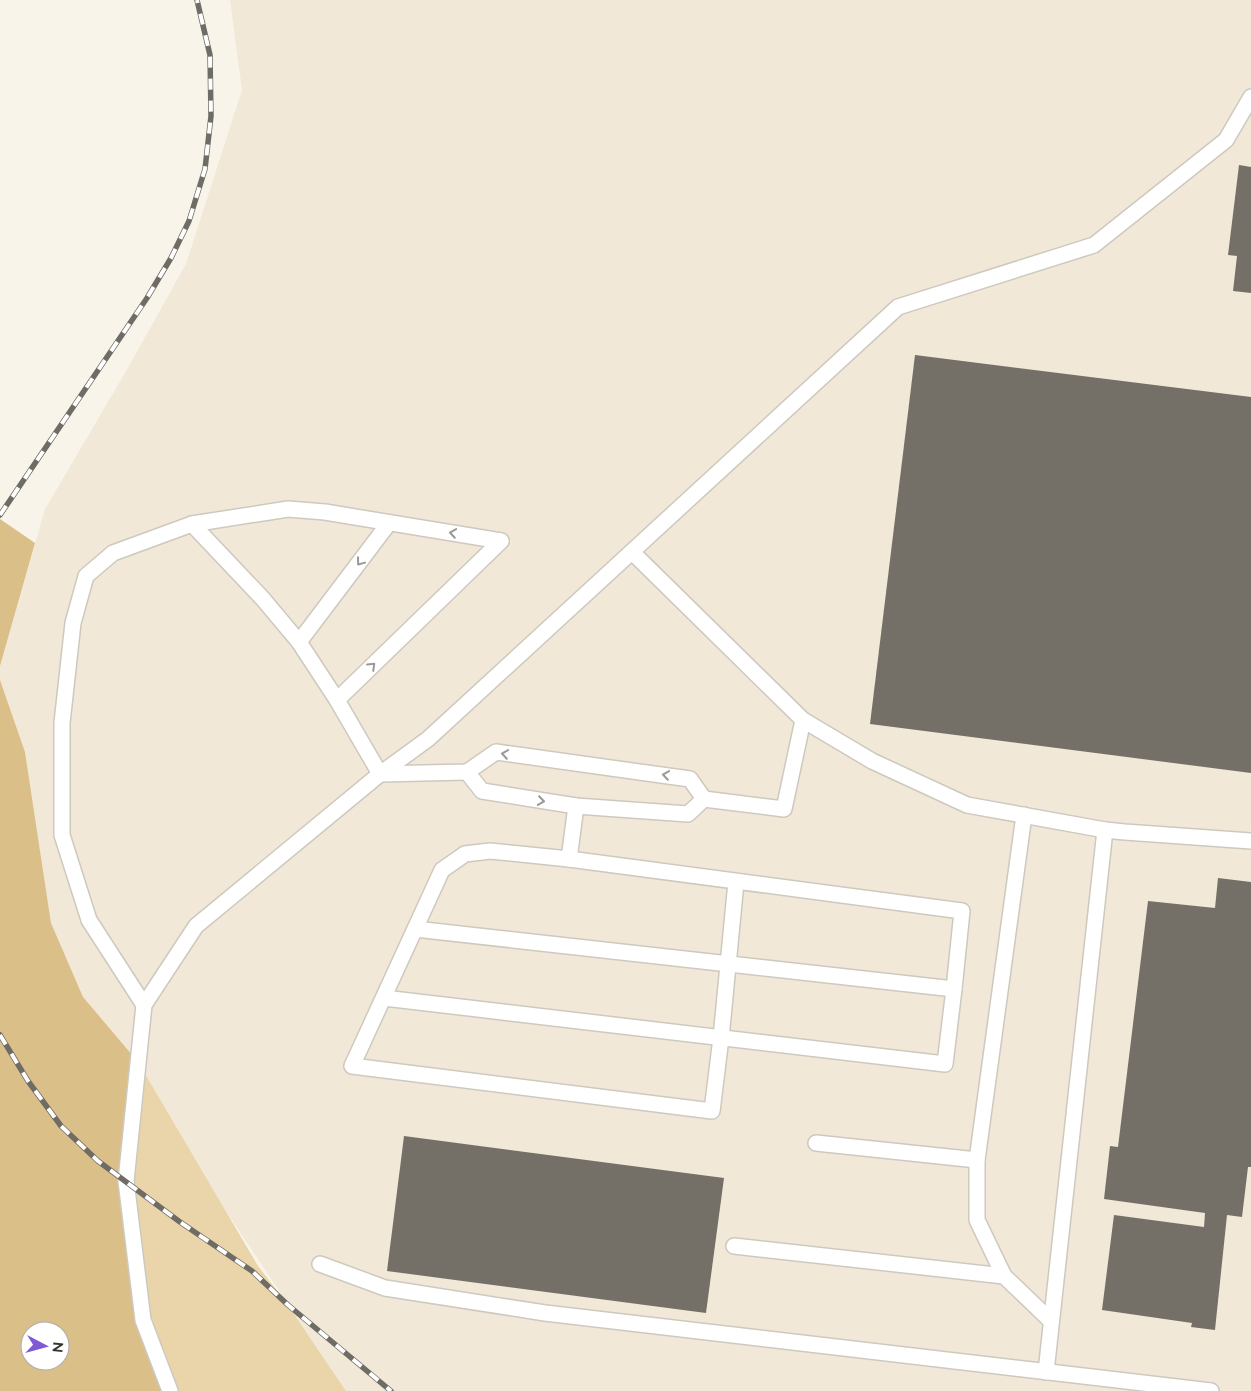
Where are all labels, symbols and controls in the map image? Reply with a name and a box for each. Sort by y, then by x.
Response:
one-way arrow [449,529,457,539]
one-way arrow [357,556,366,566]
one-way arrow [367,663,376,672]
one-way arrow [501,749,509,759]
one-way arrow [662,771,670,781]
one-way arrow [537,795,545,806]
north arrow [20,1321,70,1371]
text: N [49,1341,66,1354]

